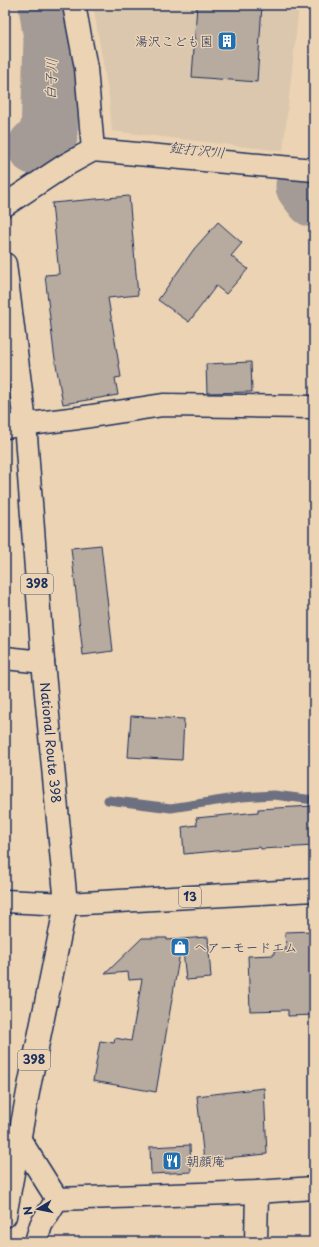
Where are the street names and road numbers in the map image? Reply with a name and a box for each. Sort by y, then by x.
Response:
road number: 398 [21,574,53,594]
street label: National Route 398 [36,681,66,804]
road number: 13 [179,887,201,907]
road number: 398 [18,1050,50,1070]

